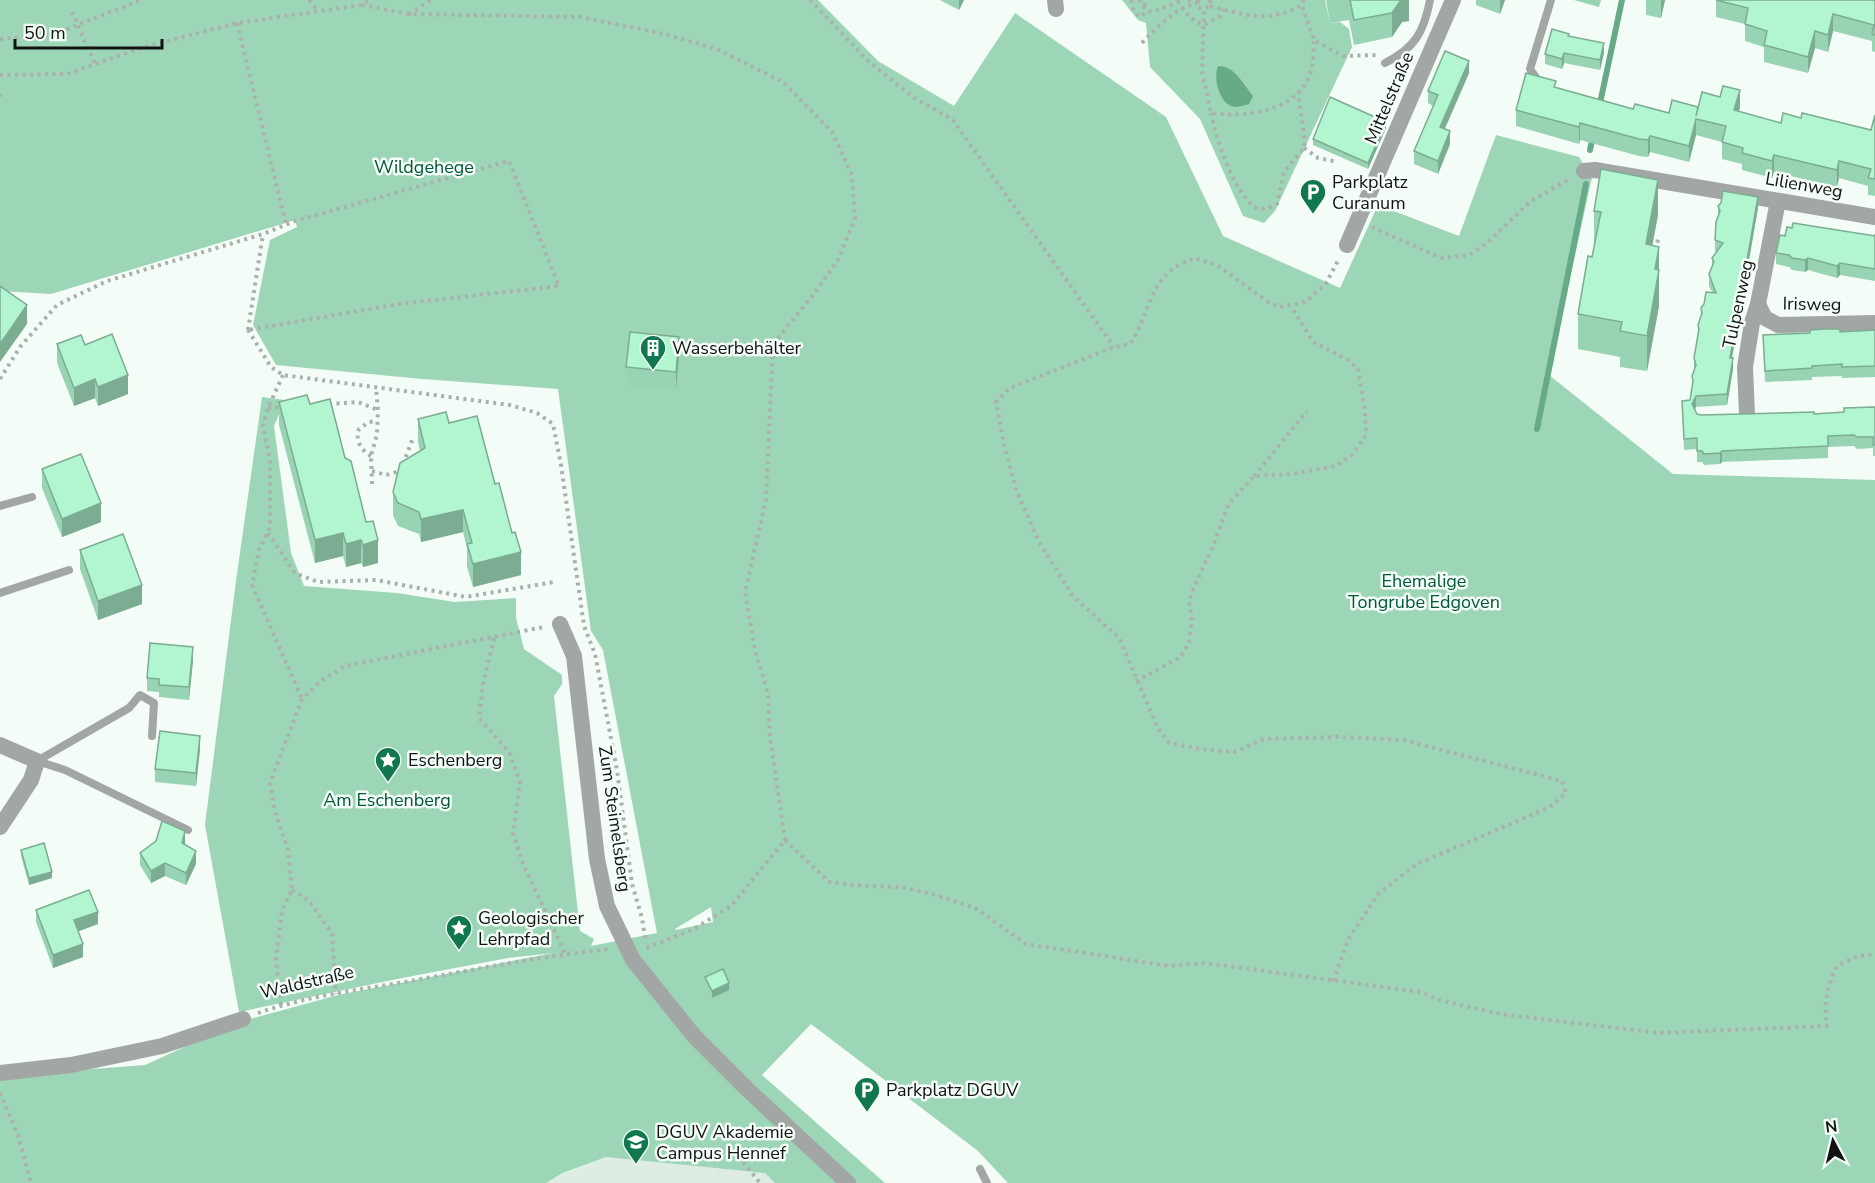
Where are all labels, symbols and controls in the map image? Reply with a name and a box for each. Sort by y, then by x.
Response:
scale bar [15,12,162,50]
text: 50 m [24,21,66,45]
street label: Mittelstraße [1359,48,1419,148]
park label: Wildgehege [374,155,474,179]
street label: Lilienweg [1763,166,1845,204]
place label: Parkplatz Curanum [1332,170,1408,215]
parking icon: Parkplatz Curanum [1298,177,1328,215]
street label: Tulpenweg [1717,257,1759,351]
street label: Irisweg [1782,291,1842,317]
building icon: Wasserbehälter [638,333,668,371]
place label: Wasserbehälter [672,336,801,360]
park label: Ehemalige Tongrube Edgoven [1348,569,1500,614]
street label: Zum Steimelsberg [593,744,637,894]
place icon: Eschenberg [373,745,403,783]
place label: Eschenberg [408,748,502,772]
park label: Am Eschenberg [323,788,451,812]
place label: Geologischer Lehrpfad [478,906,584,951]
place icon: Geologischer Lehrpfad [444,913,474,951]
street label: Waldstraße [258,960,356,1004]
parking icon: Parkplatz DGUV [852,1075,882,1113]
place label: Parkplatz DGUV [886,1078,1019,1102]
north arrow [1803,1111,1863,1171]
text: N [1824,1115,1839,1139]
place label: DGUV Akademie Campus Hennef [656,1120,793,1165]
school or university icon: DGUV Akademie Campus Hennef [621,1127,651,1165]

